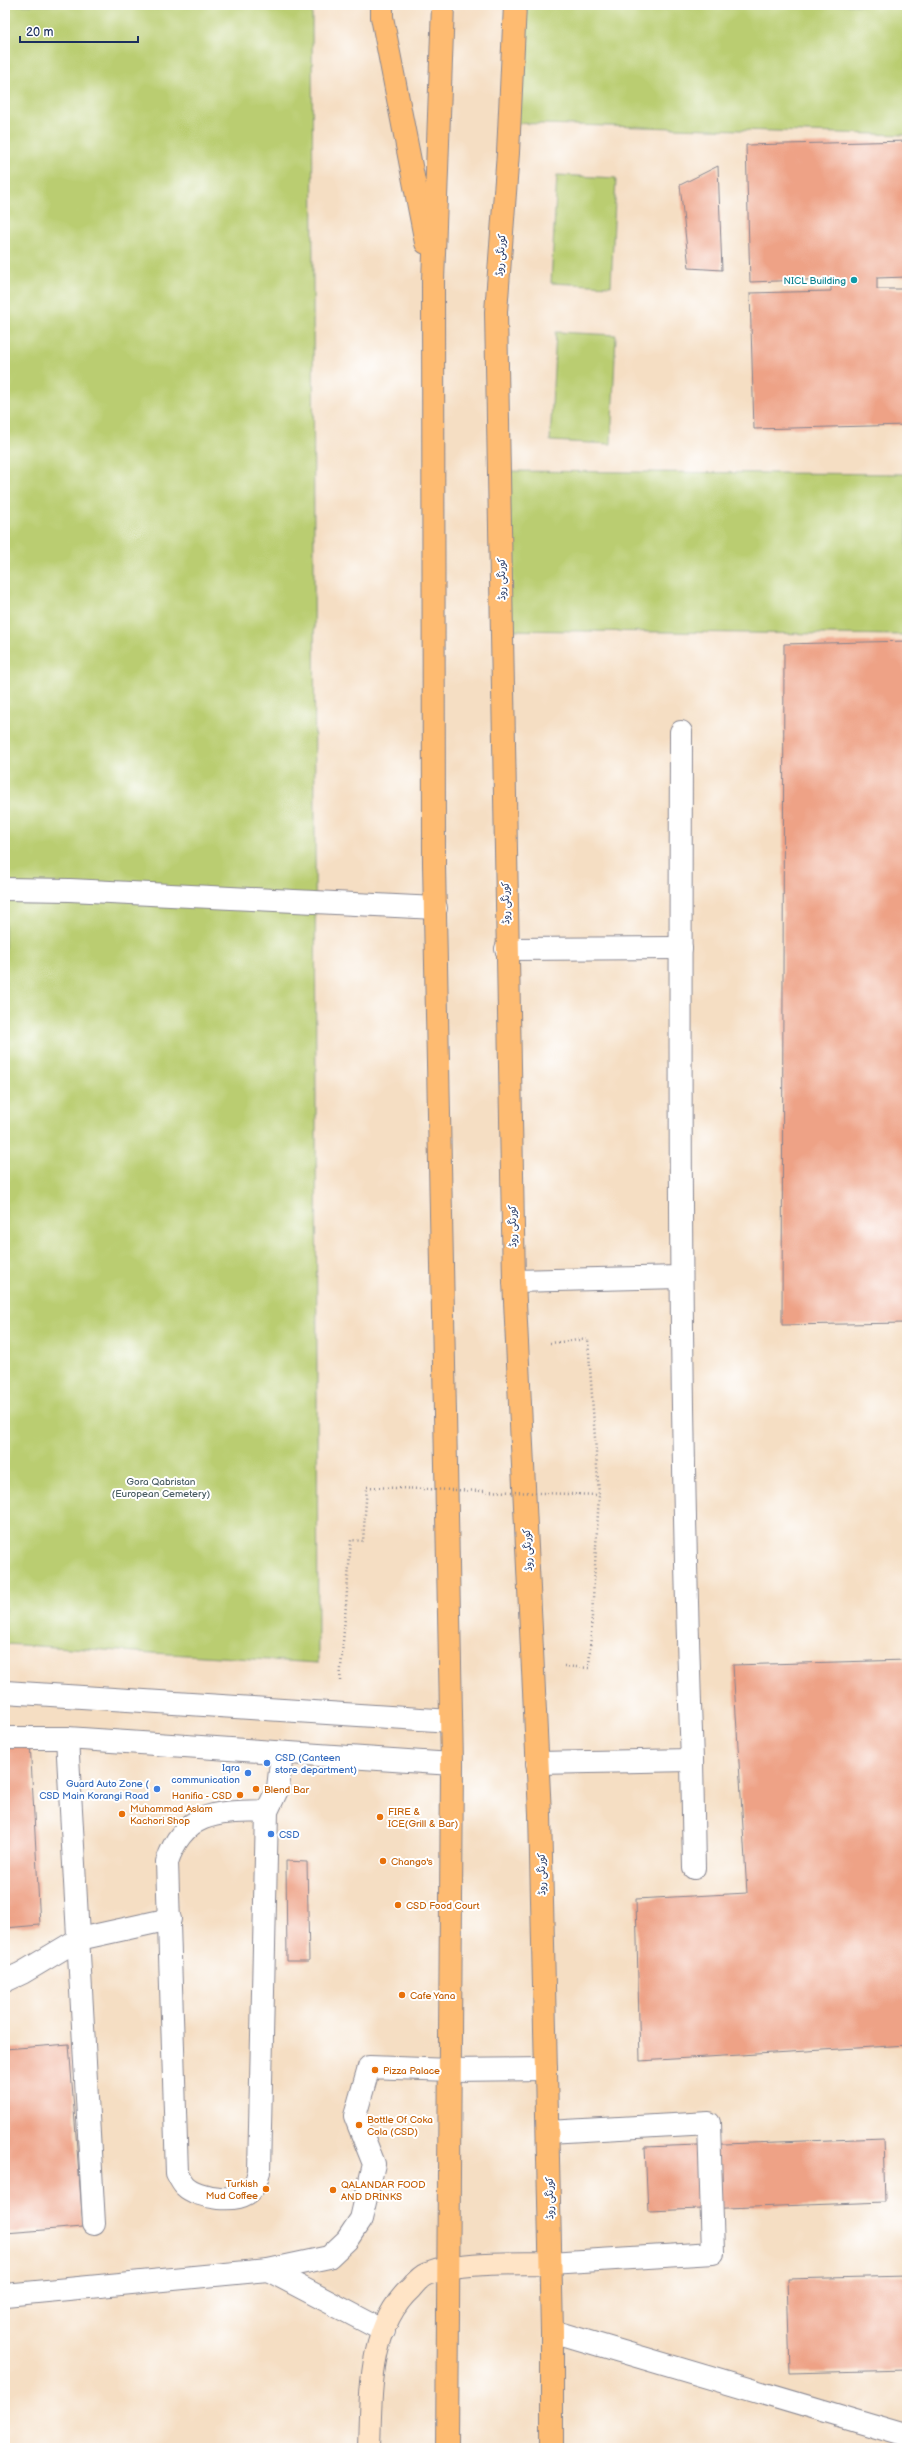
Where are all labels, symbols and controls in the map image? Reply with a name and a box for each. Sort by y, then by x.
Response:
scale bar [20,18,138,44]
text: 20 m [26,25,53,40]
street label: کورنگی روڈ [494,233,509,277]
place label: NICL Building [783,275,846,287]
marker: NICL Building [849,275,859,285]
street label: کورنگی روڈ [496,558,509,600]
street label: کورنگی روڈ [500,882,513,924]
street label: کورنگی روڈ [507,1205,520,1247]
park label: Gora Qabristan (European Cemetery) [112,1476,211,1500]
street label: کورنگی روڈ [521,1528,536,1572]
place label: CSD (Canteen store department) [275,1752,357,1776]
marker: CSD (Canteen store department) [262,1758,272,1768]
place label: Iqra communication [171,1762,240,1786]
marker: Iqra communication [243,1768,253,1778]
place label: Guard Auto Zone ( CSD Main Korangi Road [39,1778,149,1802]
marker: Guard Auto Zone ( CSD Main Korangi Road [152,1784,162,1794]
marker: Blend Bar [251,1784,261,1794]
place label: Blend Bar [264,1784,310,1796]
place label: Hanifia - CSD [172,1790,232,1802]
marker: Hanifia - CSD [235,1790,245,1800]
place label: Muhammad Aslam Kachori Shop [130,1803,213,1827]
place label: FIRE & ICE(Grill & Bar) [388,1806,458,1830]
marker: Muhammad Aslam Kachori Shop [117,1809,127,1819]
marker: FIRE & ICE(Grill & Bar) [375,1812,385,1822]
marker: CSD [266,1829,276,1839]
place label: CSD [279,1829,299,1841]
street label: کورنگی روڈ [536,1853,549,1895]
marker: Chango's [378,1856,388,1866]
place label: Chango's [391,1856,433,1868]
marker: CSD Food Court [393,1900,403,1910]
place label: CSD Food Court [406,1900,480,1912]
marker: Cafe Yana [397,1990,407,2000]
place label: Cafe Yana [410,1990,456,2002]
marker: Pizza Palace [370,2065,380,2075]
place label: Pizza Palace [383,2065,440,2077]
place label: Bottle Of Coka Cola (CSD) [367,2114,433,2138]
marker: Bottle Of Coka Cola (CSD) [354,2120,364,2130]
street label: کورنگی روڈ [544,2177,557,2219]
place label: Turkish Mud Coffee [206,2178,258,2202]
place label: QALANDAR FOOD AND DRINKS [341,2179,426,2203]
marker: Turkish Mud Coffee [261,2184,271,2194]
marker: QALANDAR FOOD AND DRINKS [328,2185,338,2195]

